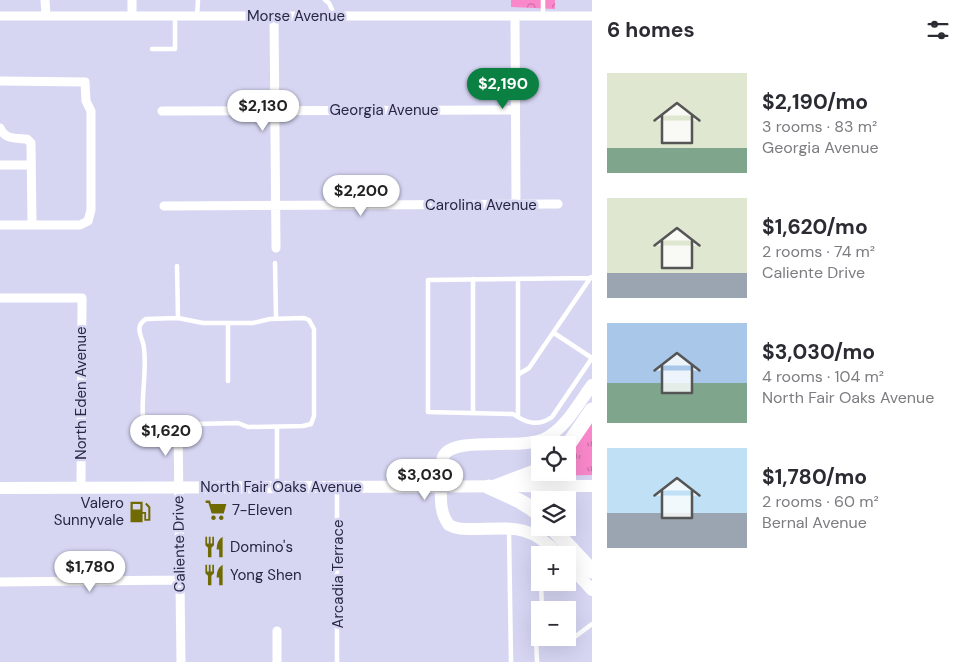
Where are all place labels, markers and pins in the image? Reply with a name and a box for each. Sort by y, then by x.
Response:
pin: $2,190 [462,68,544,110]
pin: $2,130 [222,90,304,132]
pin: $2,200 [320,174,402,217]
pin: $1,620 [125,414,207,457]
pin: $3,030 [384,458,466,501]
place label: Valero Sunnyvale [54,493,124,530]
supermarket icon: 7-Eleven [203,497,229,523]
fuel station icon: Valero Sunnyvale [127,499,153,525]
place label: 7-Eleven [232,500,292,520]
restaurant icon: Domino's [201,534,227,560]
place label: Domino's [230,537,293,557]
pin: $1,780 [49,550,131,593]
restaurant icon: Yong Shen [201,562,227,588]
place label: Yong Shen [230,565,302,585]

